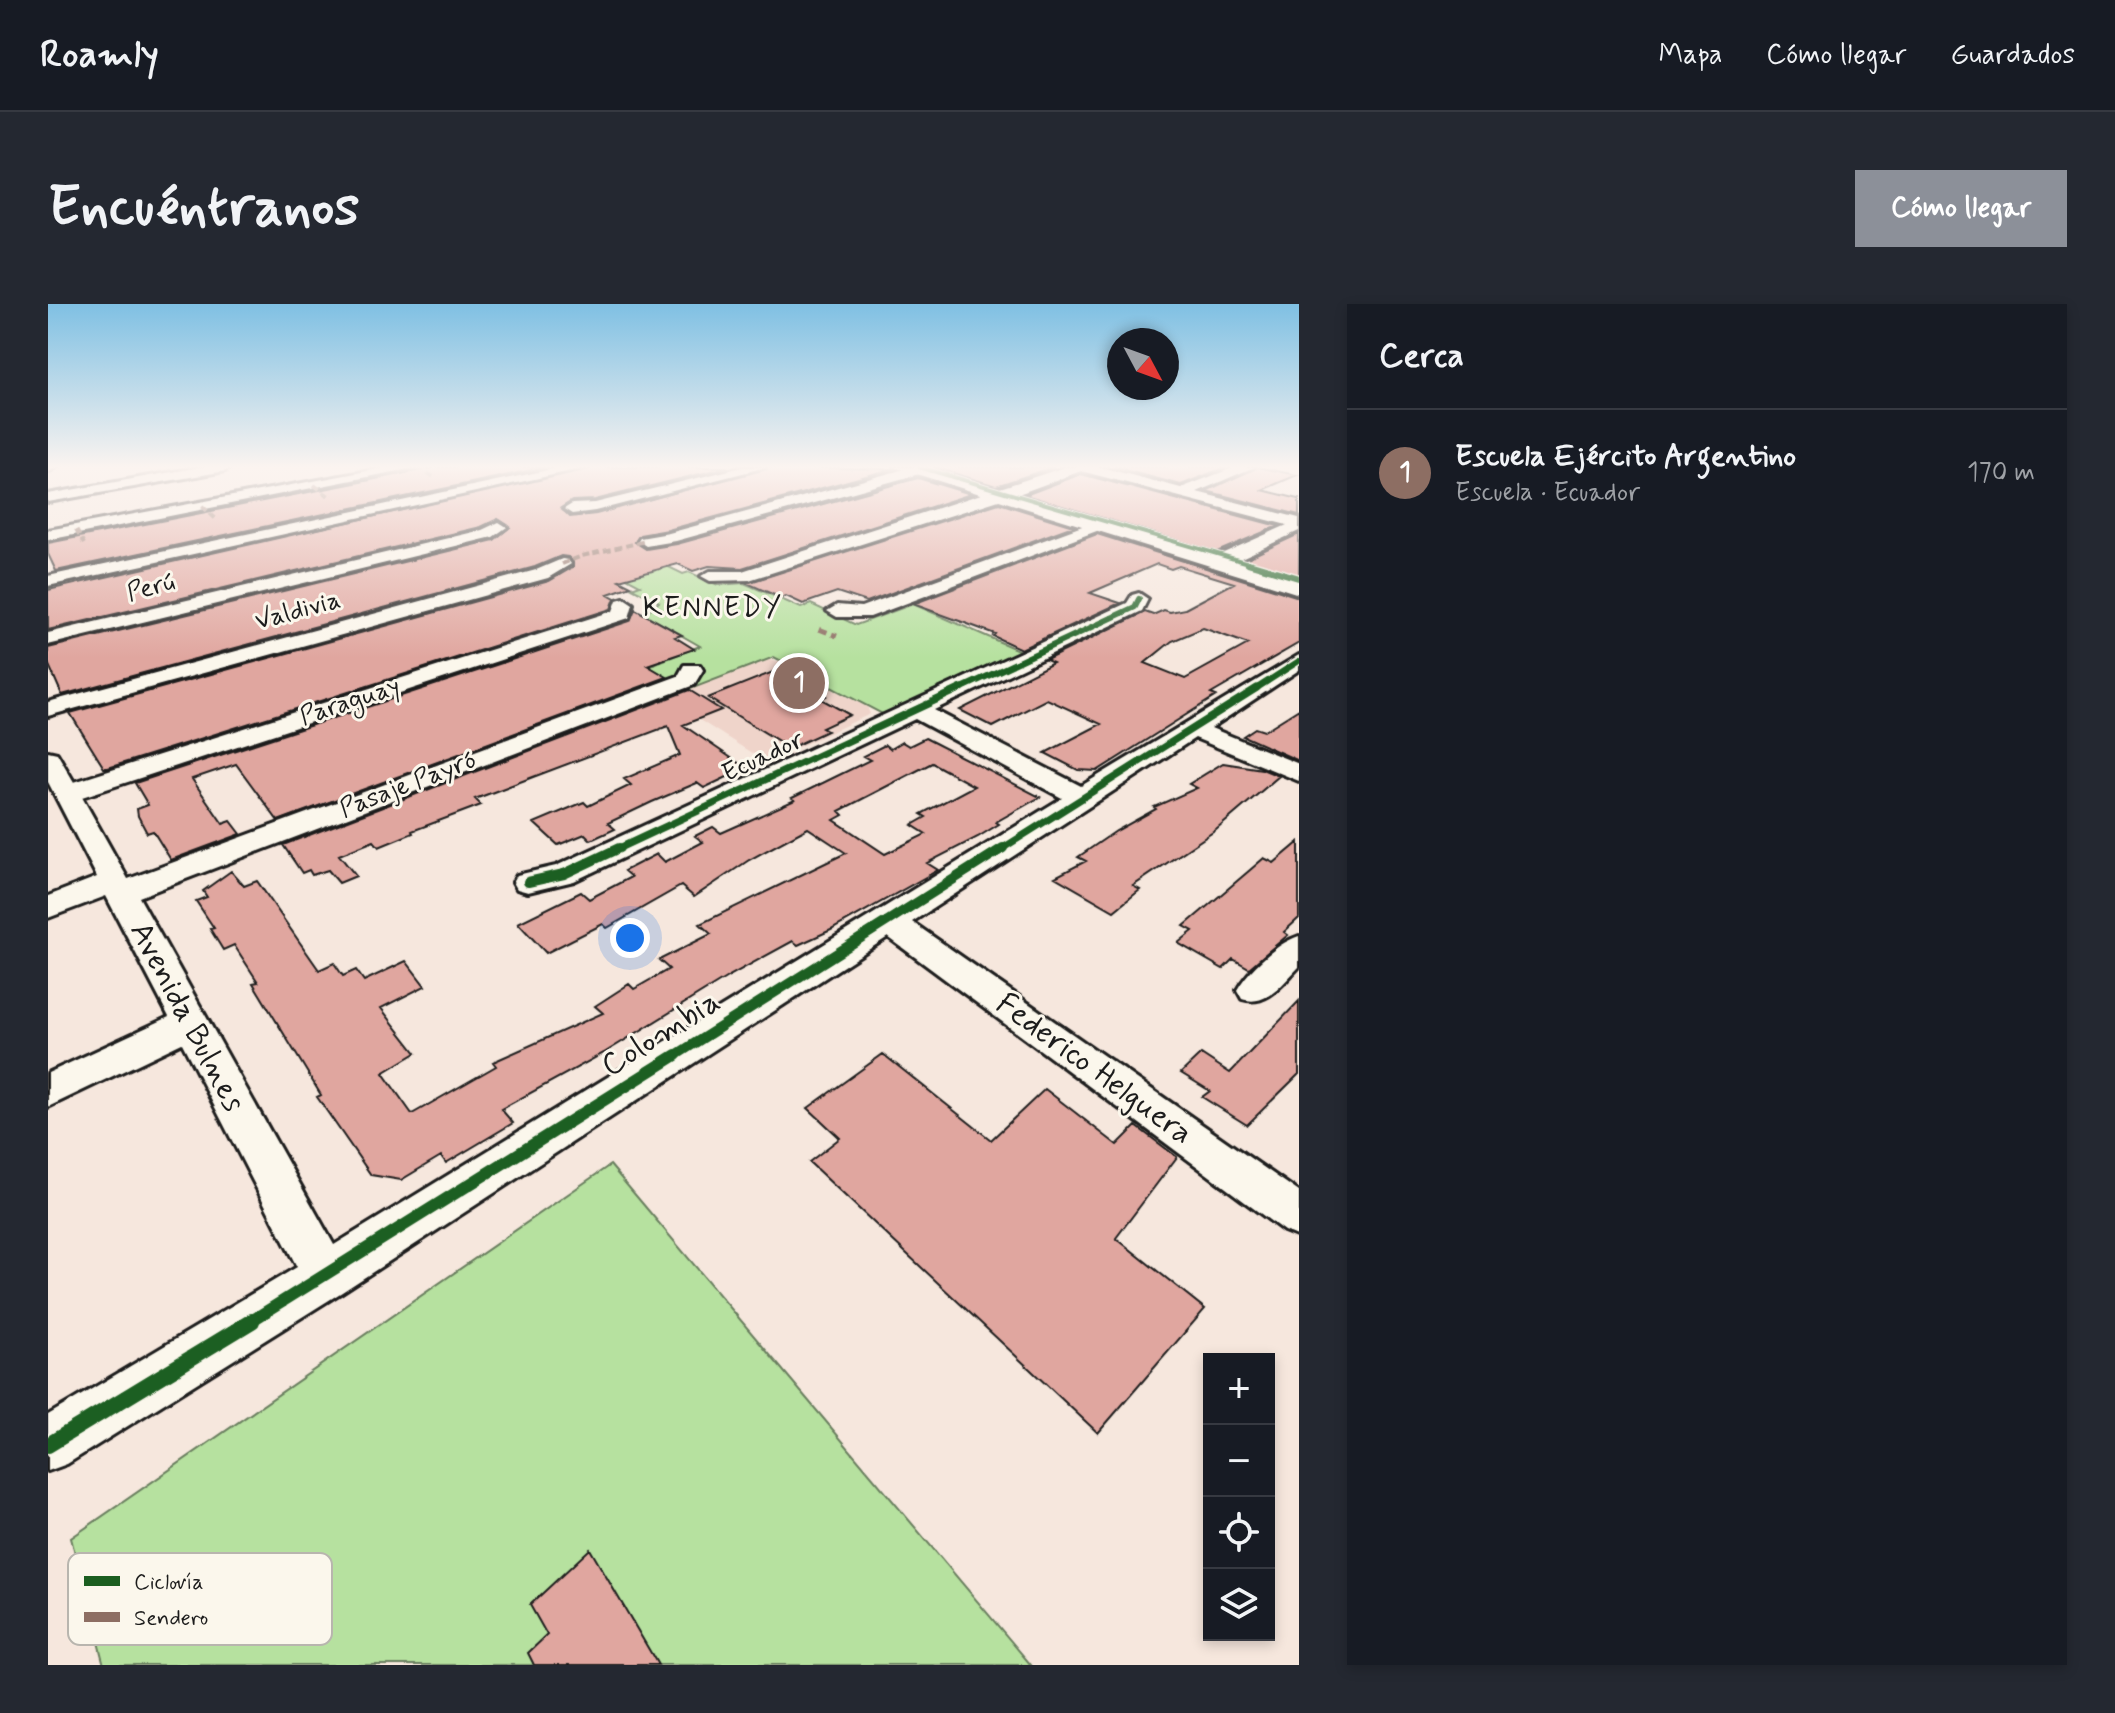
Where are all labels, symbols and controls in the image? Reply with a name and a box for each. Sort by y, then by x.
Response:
text: Roamly [40,31,159,80]
text: Mapa [1659,37,1722,74]
text: Cómo llegar [1766,37,1906,74]
text: Guardados [1950,37,2075,74]
button: Cómo llegar [1855,170,2067,247]
text: Encuéntranos [48,172,359,245]
north arrow [1107,328,1179,400]
text: Cerca [1379,334,1464,379]
text: Escuela Ejército Argentino [1455,437,1796,476]
text: 1 [1399,456,1411,490]
text: 170 m [1967,456,2035,490]
text: Escuela · Ecuador [1455,476,1640,510]
street label: Perú [123,566,179,610]
street label: Valdivia [251,583,345,639]
district label: KENNEDY [643,590,783,627]
pin: 1 [773,653,825,713]
street label: Paraguay [295,670,405,736]
street label: Ecuador [717,723,810,791]
street label: Pasaje Payró [335,743,481,827]
street label: Avenida Bulnes [119,915,255,1119]
your location [610,918,650,958]
street label: Colombia [594,981,728,1087]
street label: Federico Helguera [987,983,1201,1155]
map controls [1203,1353,1275,1641]
button: + [1203,1353,1275,1425]
button: − [1203,1425,1275,1497]
button: locate [1203,1497,1275,1569]
legend [68,1553,332,1645]
text: Ciclovía [134,1569,204,1597]
button: layers [1203,1569,1275,1641]
text: Sendero [134,1605,208,1633]

